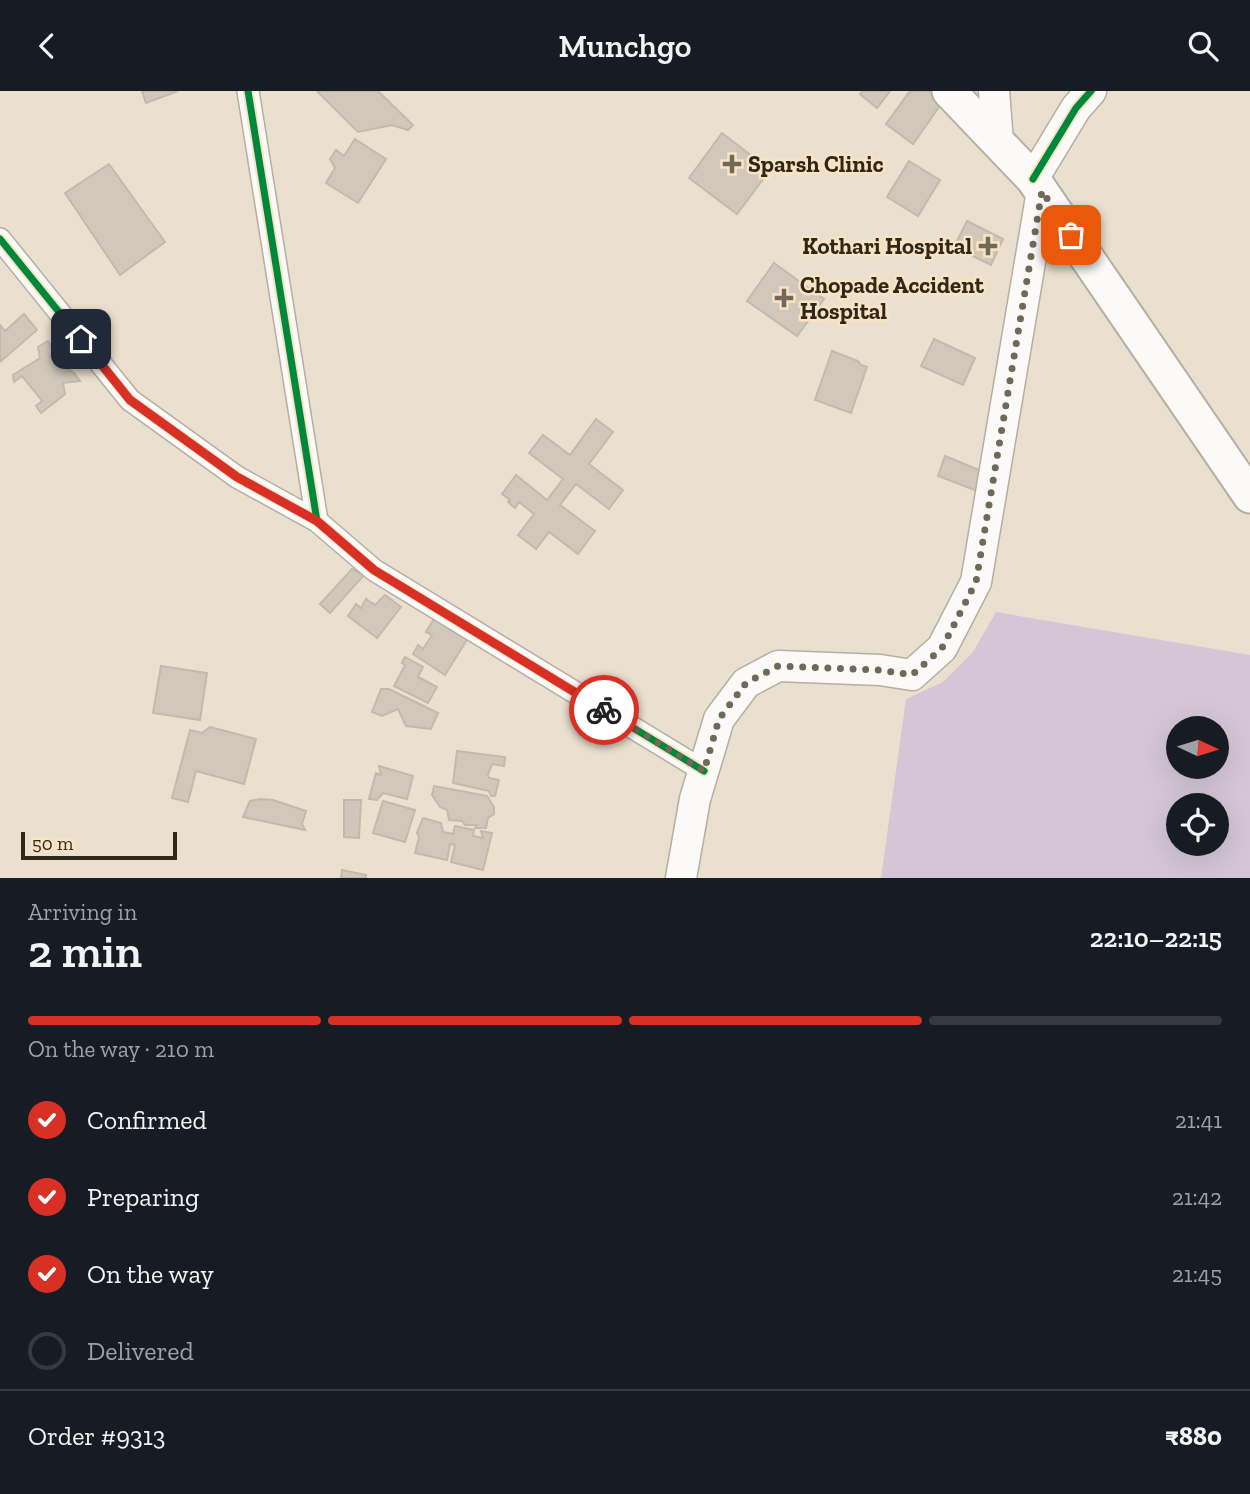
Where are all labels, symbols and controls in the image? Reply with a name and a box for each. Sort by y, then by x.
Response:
icon: back [28,27,66,65]
text: Munchgo [559,27,691,65]
icon: search [1184,27,1222,65]
place label: Sparsh Clinic [748,150,884,178]
marker: Sparsh Clinic [722,154,742,174]
pin [1041,205,1101,265]
icon: bag [1052,216,1090,254]
place label: Kothari Hospital [802,232,972,260]
marker: Kothari Hospital [978,236,998,256]
place label: Chopade Accident Hospital [800,271,985,325]
marker: Chopade Accident Hospital [774,288,794,308]
pin [51,309,111,369]
icon: home [62,320,100,358]
courier [569,675,639,745]
icon: bike [585,691,623,729]
north arrow [1166,716,1228,779]
map controls [1166,716,1229,856]
button: locate [1166,793,1229,856]
scale bar [21,829,177,861]
text: 50 m [32,832,73,855]
text: Arriving in [28,898,137,926]
text: 22:10–22:15 [1090,922,1222,954]
text: 2 min [28,924,142,979]
text: On the way · 210 m [28,1035,214,1063]
icon: check [28,1101,66,1139]
text: Confirmed [87,1104,207,1136]
text: 21:41 [1175,1106,1222,1134]
icon: check [28,1178,66,1216]
text: Preparing [87,1181,199,1213]
text: 21:42 [1172,1183,1222,1211]
icon: check [28,1255,66,1293]
text: On the way [87,1258,214,1290]
text: 21:45 [1172,1260,1222,1288]
text: Delivered [87,1335,194,1367]
text: Order #9313 [28,1420,165,1452]
text: ₹880 [1165,1420,1222,1452]

